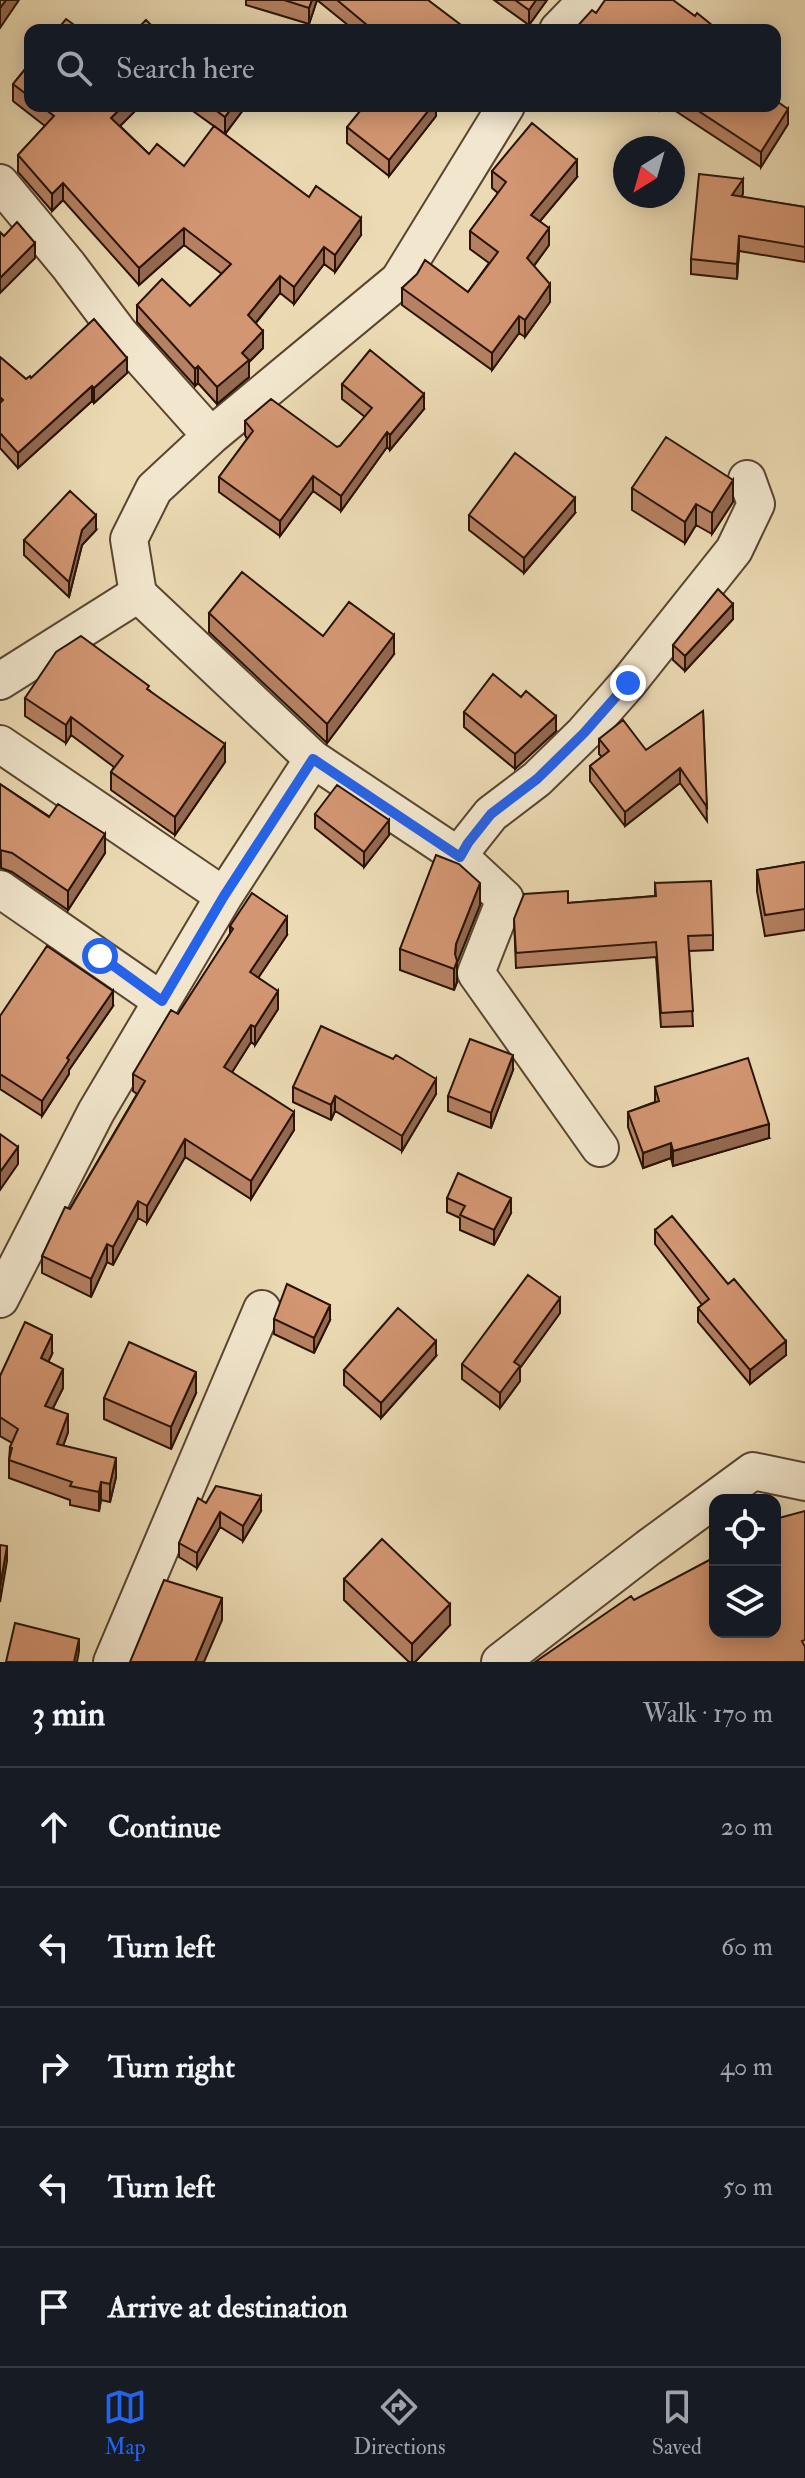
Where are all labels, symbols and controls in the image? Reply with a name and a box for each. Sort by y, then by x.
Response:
search box [24,24,781,112]
icon: search [52,46,96,90]
text: Search here [116,50,255,87]
north arrow [613,136,685,208]
route end [610,665,646,701]
route start [82,938,118,974]
map controls [709,1494,781,1638]
button: locate [709,1494,781,1566]
button: layers [709,1566,781,1638]
text: 3 min [32,1693,105,1736]
text: Walk · 170 m [643,1698,773,1730]
icon: ahead [32,1805,76,1849]
text: Continue [108,1809,221,1846]
text: 20 m [721,1811,773,1843]
icon: left [32,1925,76,1969]
text: Turn left [108,1929,215,1966]
text: 60 m [721,1931,773,1963]
icon: right [32,2045,76,2089]
text: Turn right [108,2049,235,2086]
text: 40 m [720,2051,773,2083]
icon: left [32,2165,76,2209]
text: Turn left [108,2169,215,2206]
text: 50 m [723,2171,773,2203]
icon: arrive [32,2285,76,2329]
text: Arrive at destination [108,2289,348,2326]
tab: Map [103,2385,147,2461]
tab: Directions [353,2385,446,2461]
tab: Saved [652,2385,702,2461]

